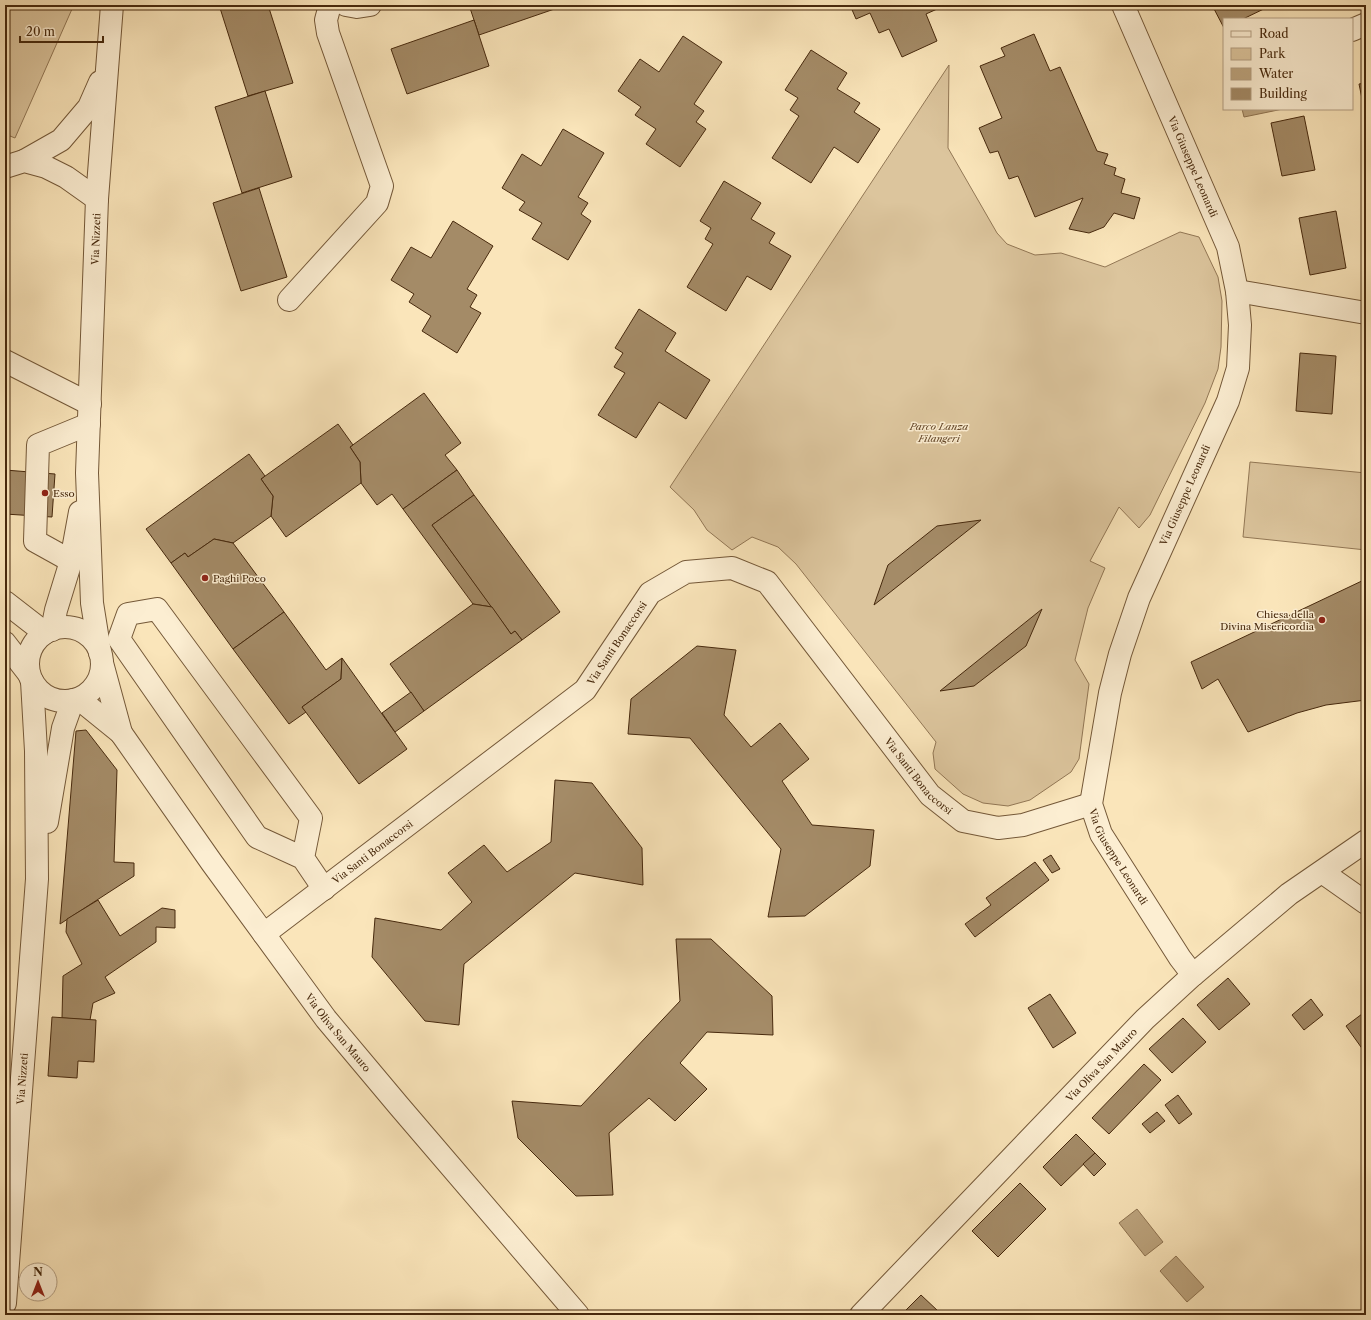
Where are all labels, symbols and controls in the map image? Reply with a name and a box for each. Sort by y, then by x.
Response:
scale bar [20,18,103,44]
legend [1223,18,1353,110]
text: 20 m [26,24,55,39]
text: Road [1259,26,1289,41]
text: Park [1259,46,1286,61]
text: Water [1258,66,1293,81]
text: Building [1259,86,1307,101]
street label: Via Giuseppe Leonardi [1165,113,1221,219]
street label: Via Nizzeti [88,213,103,266]
park label: Parco Lanza Filangeri [909,420,968,445]
street label: Via Giuseppe Leonardi [1157,443,1213,548]
place label: Esso [53,487,75,500]
marker: Esso [40,488,50,498]
place label: Paghi Poco [213,572,266,585]
marker: Paghi Poco [200,573,210,583]
street label: Via Santi Bonaccorsi [583,599,649,688]
place label: Chiesa della Divina Misericordia [1220,608,1315,633]
marker: Chiesa della Divina Misericordia [1317,615,1327,625]
street label: Via Santi Bonaccorsi [881,734,955,817]
street label: Via Giuseppe Leonardi [1086,806,1151,907]
street label: Via Santi Bonaccorsi [329,817,415,887]
street label: Via Oliva San Mauro [302,990,374,1074]
street label: Via Oliva San Mauro [1062,1025,1140,1105]
street label: Via Nizzeti [13,1052,30,1106]
north arrow [18,1262,58,1302]
text: N [33,1265,43,1279]

